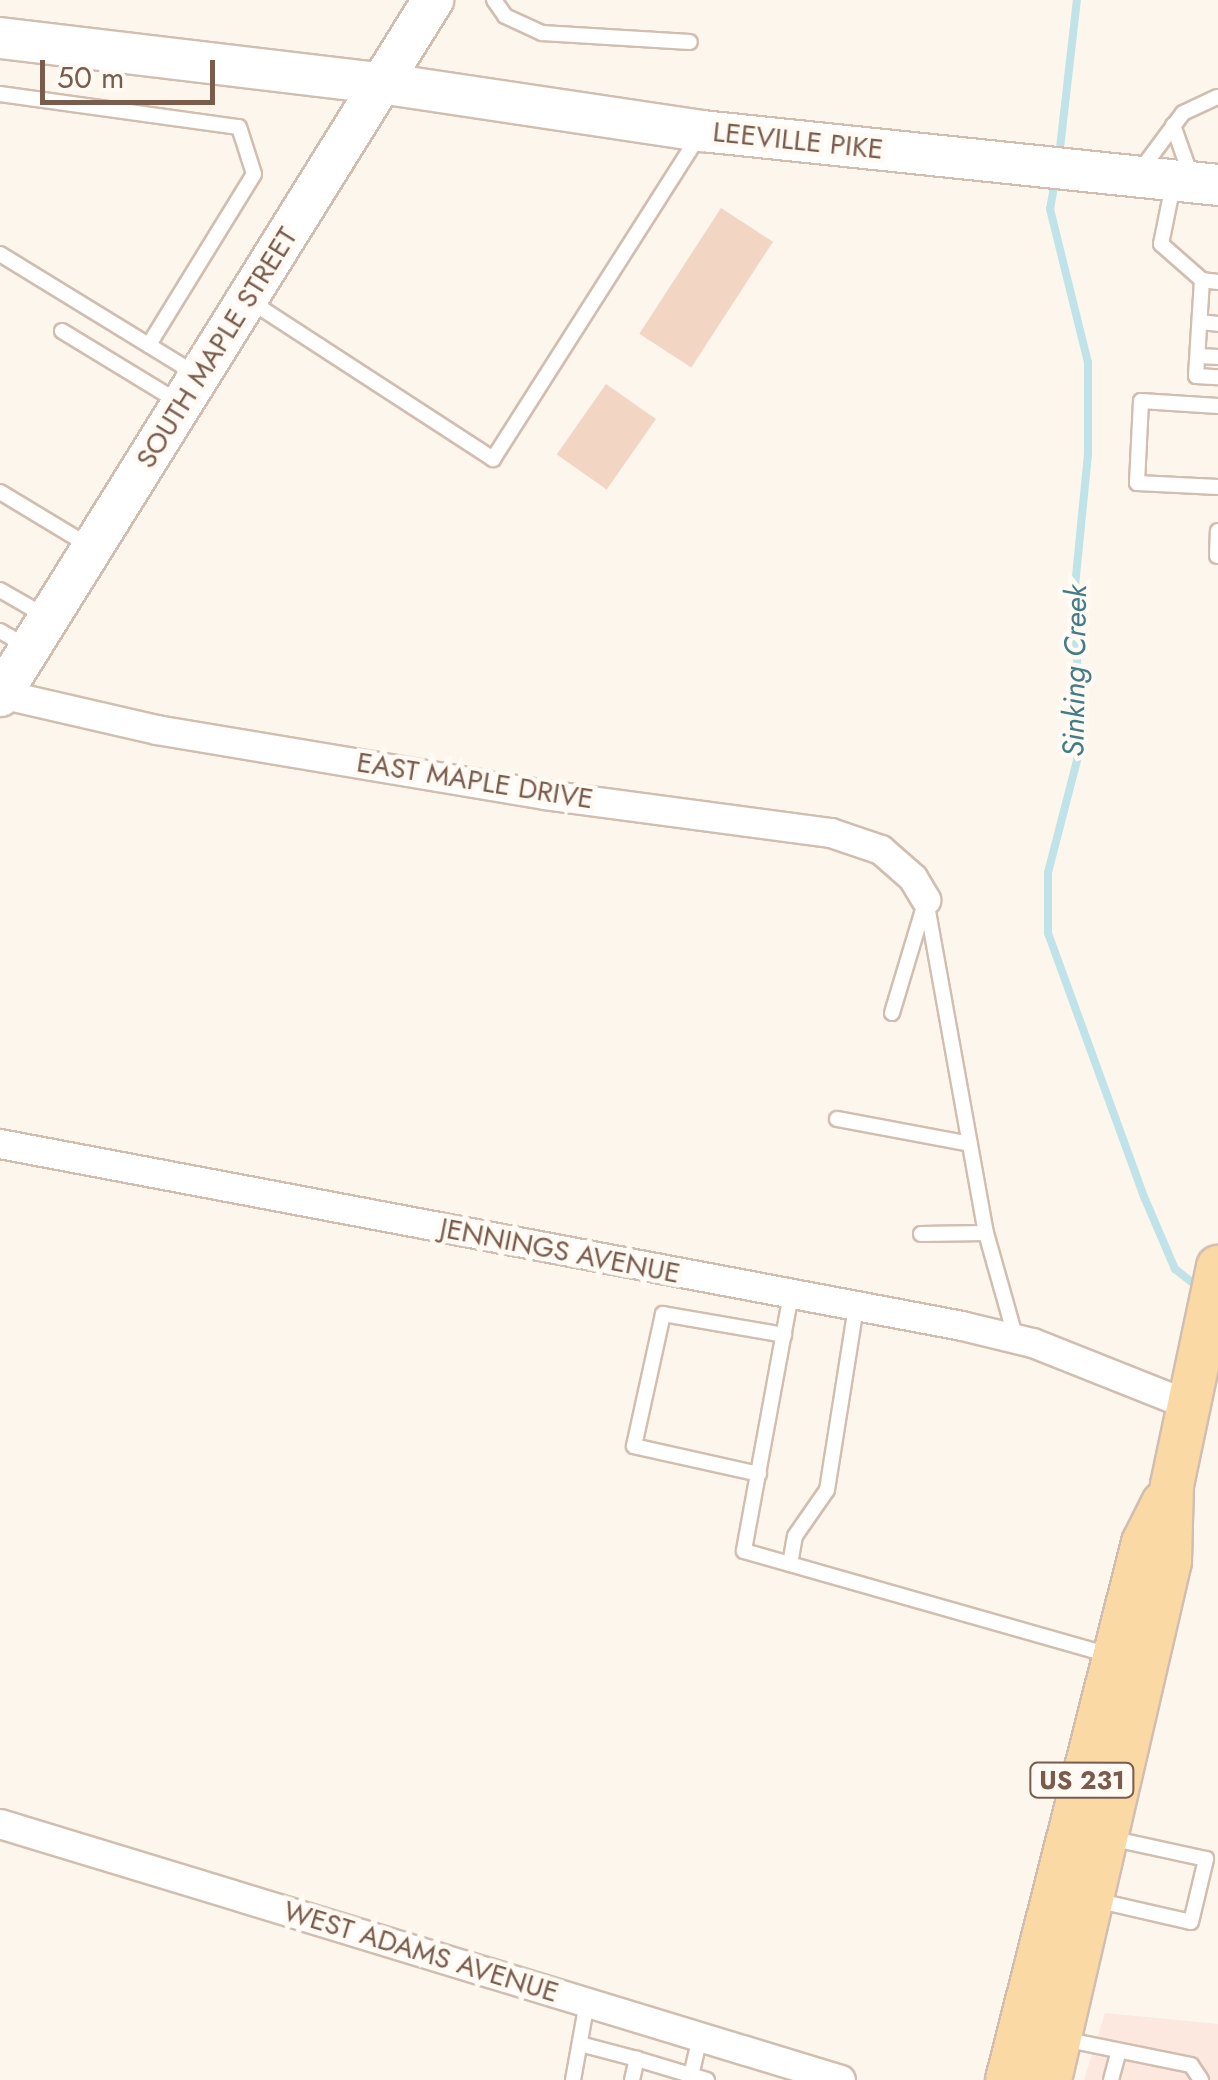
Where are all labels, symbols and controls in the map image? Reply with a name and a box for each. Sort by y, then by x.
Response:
scale bar [45,40,220,102]
text: 50 m [57,56,124,99]
street label: LEEVILLE PIKE [711,115,885,167]
street label: SOUTH MAPLE STREET [129,222,305,474]
water label: Sinking Creek [1055,585,1095,757]
street label: EAST MAPLE DRIVE [354,746,596,816]
street label: JENNINGS AVENUE [437,1211,683,1291]
road number: US 231 [1027,1760,1137,1800]
street label: WEST ADAMS AVENUE [280,1894,562,2010]

